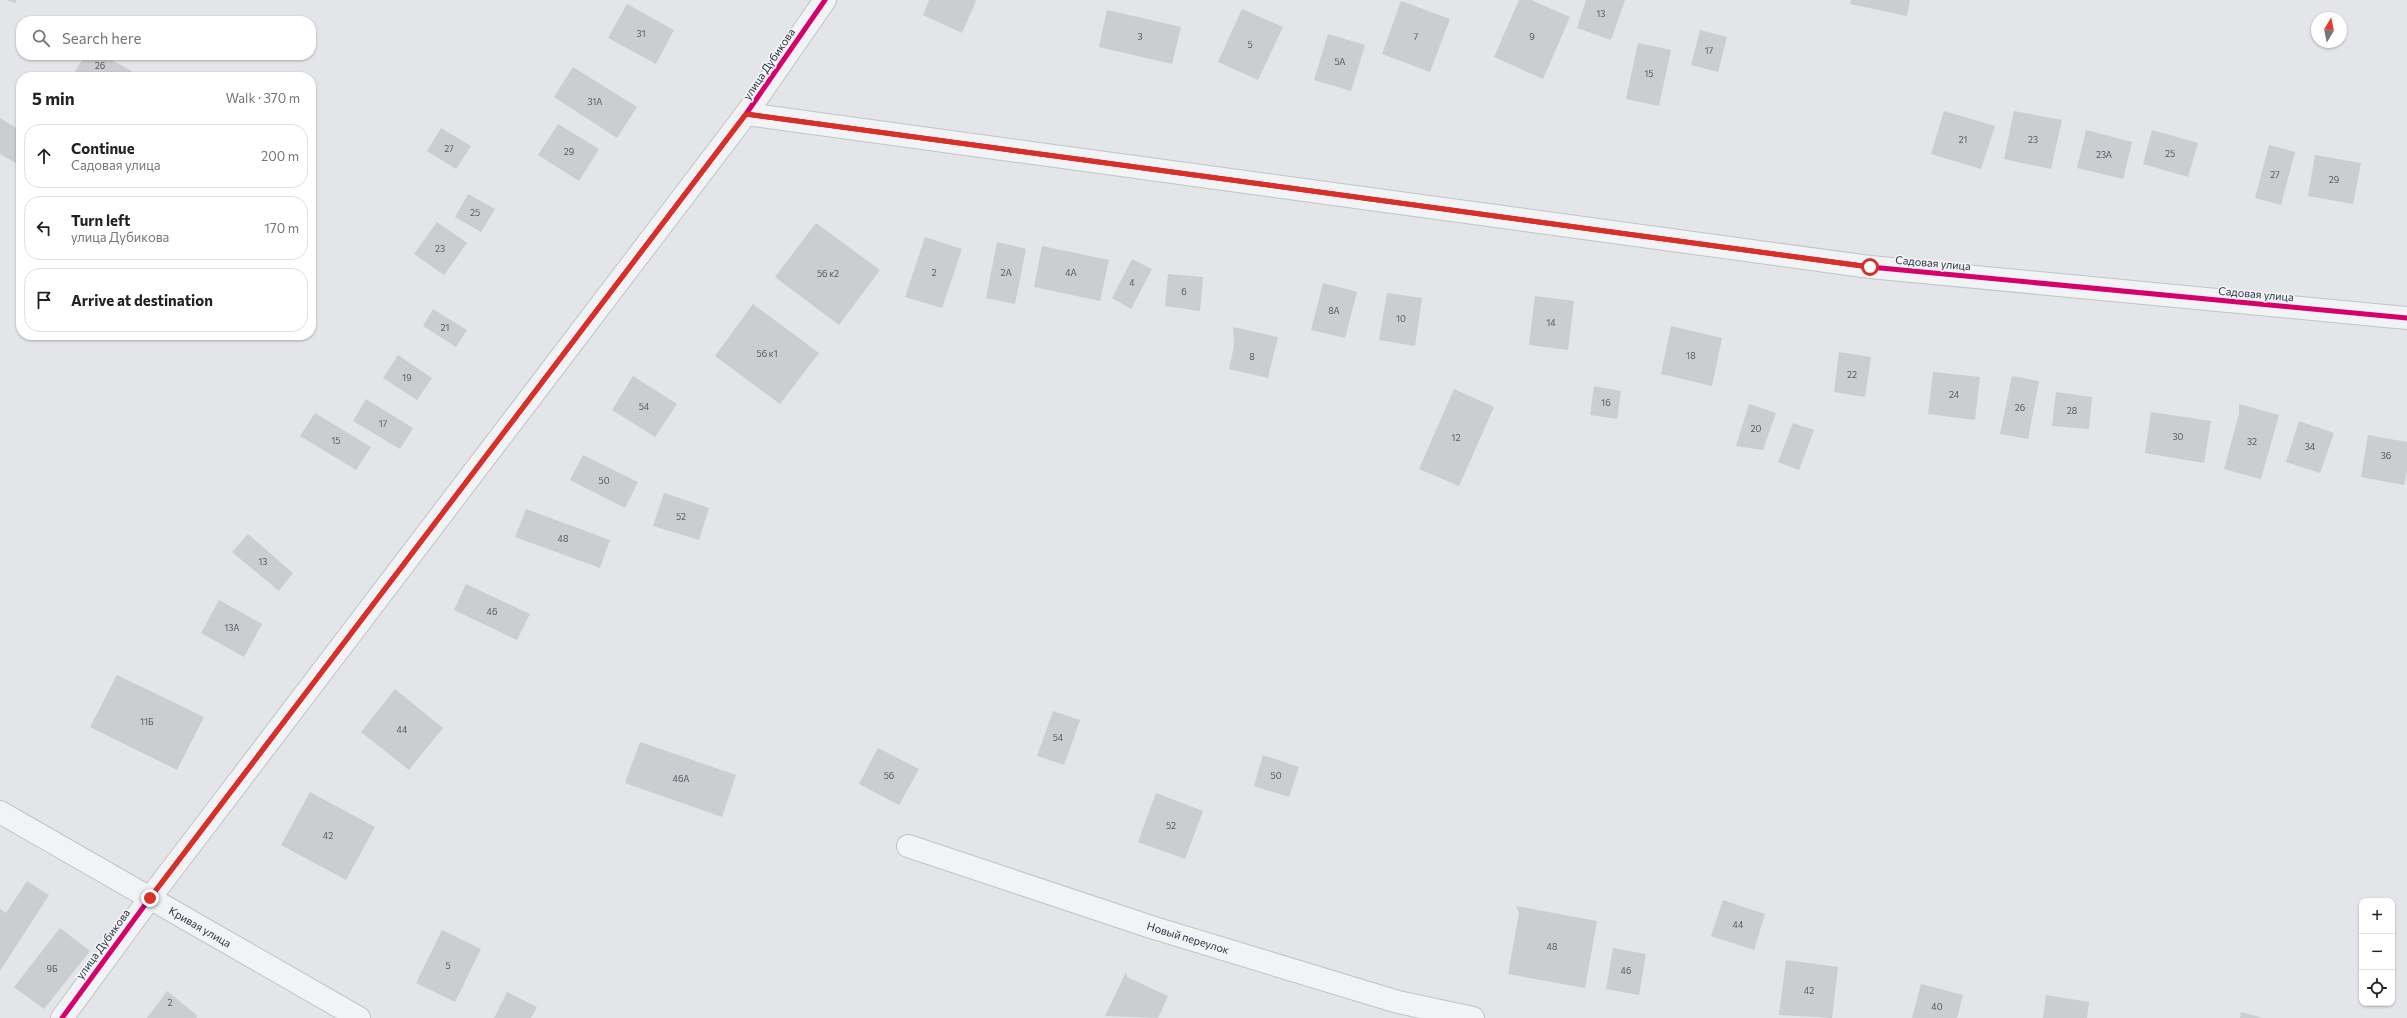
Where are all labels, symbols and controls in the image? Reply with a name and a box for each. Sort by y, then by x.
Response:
house number: 13 [1597,8,1605,19]
north arrow [2311,12,2347,48]
search box [16,16,316,60]
street label: улица Дубикова [740,26,797,102]
icon: search [30,27,52,49]
house number: 31 [637,28,645,39]
text: Search here [62,29,141,47]
house number: 3 [1137,31,1143,42]
house number: 7 [1414,31,1419,42]
house number: 9 [1529,31,1535,42]
house number: 5 [1247,39,1253,50]
house number: 17 [1705,45,1714,56]
house number: 5А [1334,56,1346,67]
house number: 26 [95,60,105,71]
house number: 15 [1644,68,1654,79]
text: 5 min [32,88,75,109]
text: Walk · 370 m [226,90,300,106]
house number: 31А [587,96,603,107]
house number: 21 [1959,134,1967,145]
house number: 23 [2028,134,2038,145]
text: Continue [71,139,135,157]
house number: 27 [444,143,454,154]
icon: ahead [33,145,55,167]
house number: 29 [564,146,574,157]
text: 200 m [261,148,299,164]
house number: 25 [2165,148,2175,159]
house number: 23А [2096,149,2112,160]
text: Садовая улица [71,157,161,173]
house number: 27 [2270,169,2280,180]
house number: 29 [2329,174,2339,185]
house number: 25 [470,207,480,218]
text: Turn left [71,211,130,229]
icon: left [33,217,55,239]
text: 170 m [264,220,299,236]
text: улица Дубикова [71,229,169,245]
house number: 23 [435,243,445,254]
street label: Садовая улица [1895,253,1971,272]
route start [1861,258,1879,276]
house number: 2 [932,267,937,278]
house number: 2А [1000,267,1012,278]
house number: 4А [1065,267,1077,278]
house number: 56 к2 [817,268,839,279]
house number: 4 [1129,277,1135,288]
street label: Садовая улица [2218,284,2294,303]
house number: 6 [1181,286,1187,297]
icon: arrive [33,289,55,311]
text: Arrive at destination [71,291,213,309]
house number: 8А [1328,305,1340,316]
house number: 10 [1396,313,1406,324]
house number: 14 [1546,317,1556,328]
house number: 21 [441,322,449,333]
house number: 56 к1 [756,348,778,359]
house number: 18 [1686,350,1696,361]
house number: 8 [1249,351,1255,362]
house number: 22 [1847,369,1857,380]
house number: 19 [402,372,412,383]
house number: 24 [1949,389,1960,400]
house number: 16 [1601,397,1611,408]
house number: 54 [639,401,650,412]
house number: 26 [2015,402,2025,413]
house number: 28 [2067,405,2077,416]
house number: 17 [379,418,388,429]
house number: 20 [1751,423,1762,434]
house number: 30 [2172,431,2184,442]
house number: 12 [1452,432,1460,443]
house number: 15 [331,435,341,446]
house number: 32 [2247,436,2257,447]
house number: 34 [2305,441,2316,452]
house number: 36 [2381,450,2391,461]
house number: 50 [598,475,610,486]
house number: 52 [676,511,686,522]
house number: 48 [558,533,568,544]
house number: 13 [259,556,267,567]
house number: 46 [487,606,497,617]
house number: 13А [225,622,240,633]
house number: 11Б [140,716,154,727]
house number: 44 [397,724,408,735]
house number: 54 [1053,732,1064,743]
house number: 56 [884,770,894,781]
house number: 50 [1270,770,1282,781]
house number: 46А [673,773,689,784]
house number: 52 [1166,820,1176,831]
house number: 42 [323,830,333,841]
route end [141,889,159,907]
map controls [2359,898,2395,1006]
button: + [2359,898,2395,934]
street label: Кривая улица [167,904,234,950]
street label: улица Дубикова [73,906,132,981]
street label: Новый переулок [1145,919,1231,956]
house number: 44 [1733,919,1744,930]
button: − [2359,934,2395,970]
house number: 48 [1547,941,1557,952]
house number: 5 [445,960,451,971]
house number: 9Б [46,963,58,974]
house number: 46 [1621,965,1631,976]
button: locate [2359,970,2395,1006]
house number: 42 [1804,985,1814,996]
house number: 2 [168,997,173,1008]
house number: 40 [1931,1001,1943,1012]

